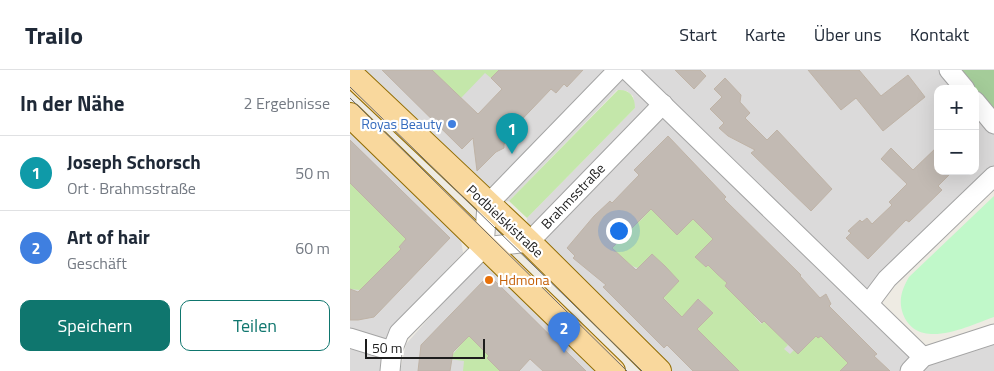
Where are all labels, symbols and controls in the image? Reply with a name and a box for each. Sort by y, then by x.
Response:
text: Trailo [25,17,83,53]
text: Start [679,21,717,48]
text: Karte [745,21,786,48]
text: Über uns [814,21,882,48]
text: Kontakt [910,21,969,48]
map controls [934,85,979,175]
button: + [934,85,979,130]
text: In der Nähe [20,87,125,119]
text: 2 Ergebnisse [243,91,330,115]
place label: Royas Beauty [361,113,442,134]
pin: 1 [496,113,528,154]
marker: Royas Beauty [446,118,458,130]
button: − [934,130,979,175]
text: Joseph Schorsch [67,147,201,176]
street label: Brahmsstraße [536,158,610,233]
text: 1 [32,161,40,185]
text: 50 m [295,161,330,185]
text: Ort · Brahmsstraße [67,176,196,200]
street label: Podbielskistraße [462,179,549,262]
your location [606,218,632,244]
text: Art of hair [67,222,150,251]
text: 2 [32,236,40,260]
text: 60 m [295,236,330,260]
text: Geschäft [67,251,127,275]
place label: Hdmona [499,269,549,290]
marker: Hdmona [483,274,495,286]
button: Speichern [20,300,170,351]
button: Teilen [180,300,330,351]
pin: 2 [548,312,580,353]
scale bar [365,336,485,359]
text: 50 m [372,337,402,358]

